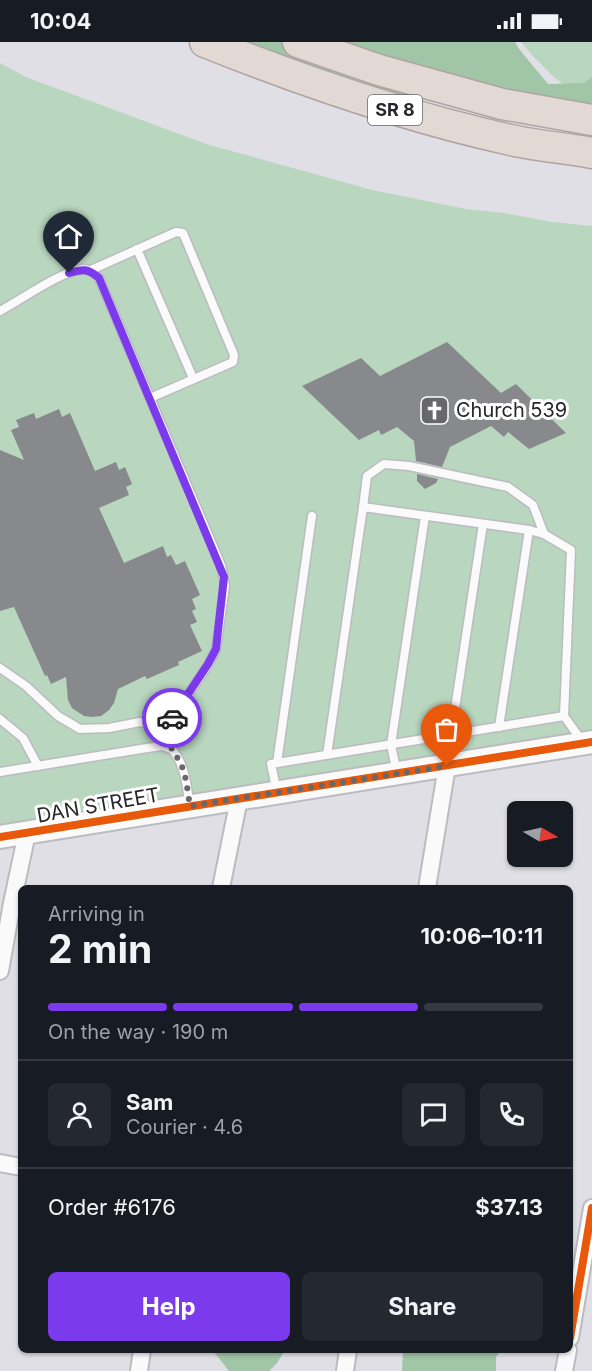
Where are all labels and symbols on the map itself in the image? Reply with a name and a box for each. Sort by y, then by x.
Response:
road number: SR 8 [368,95,422,125]
pin [43,211,94,273]
church icon: Church 539 [419,394,451,426]
place label: Church 539 [456,398,567,422]
courier [142,688,202,748]
pin [421,704,472,766]
street label: DAN STREET [35,782,161,828]
north arrow [507,801,573,867]

